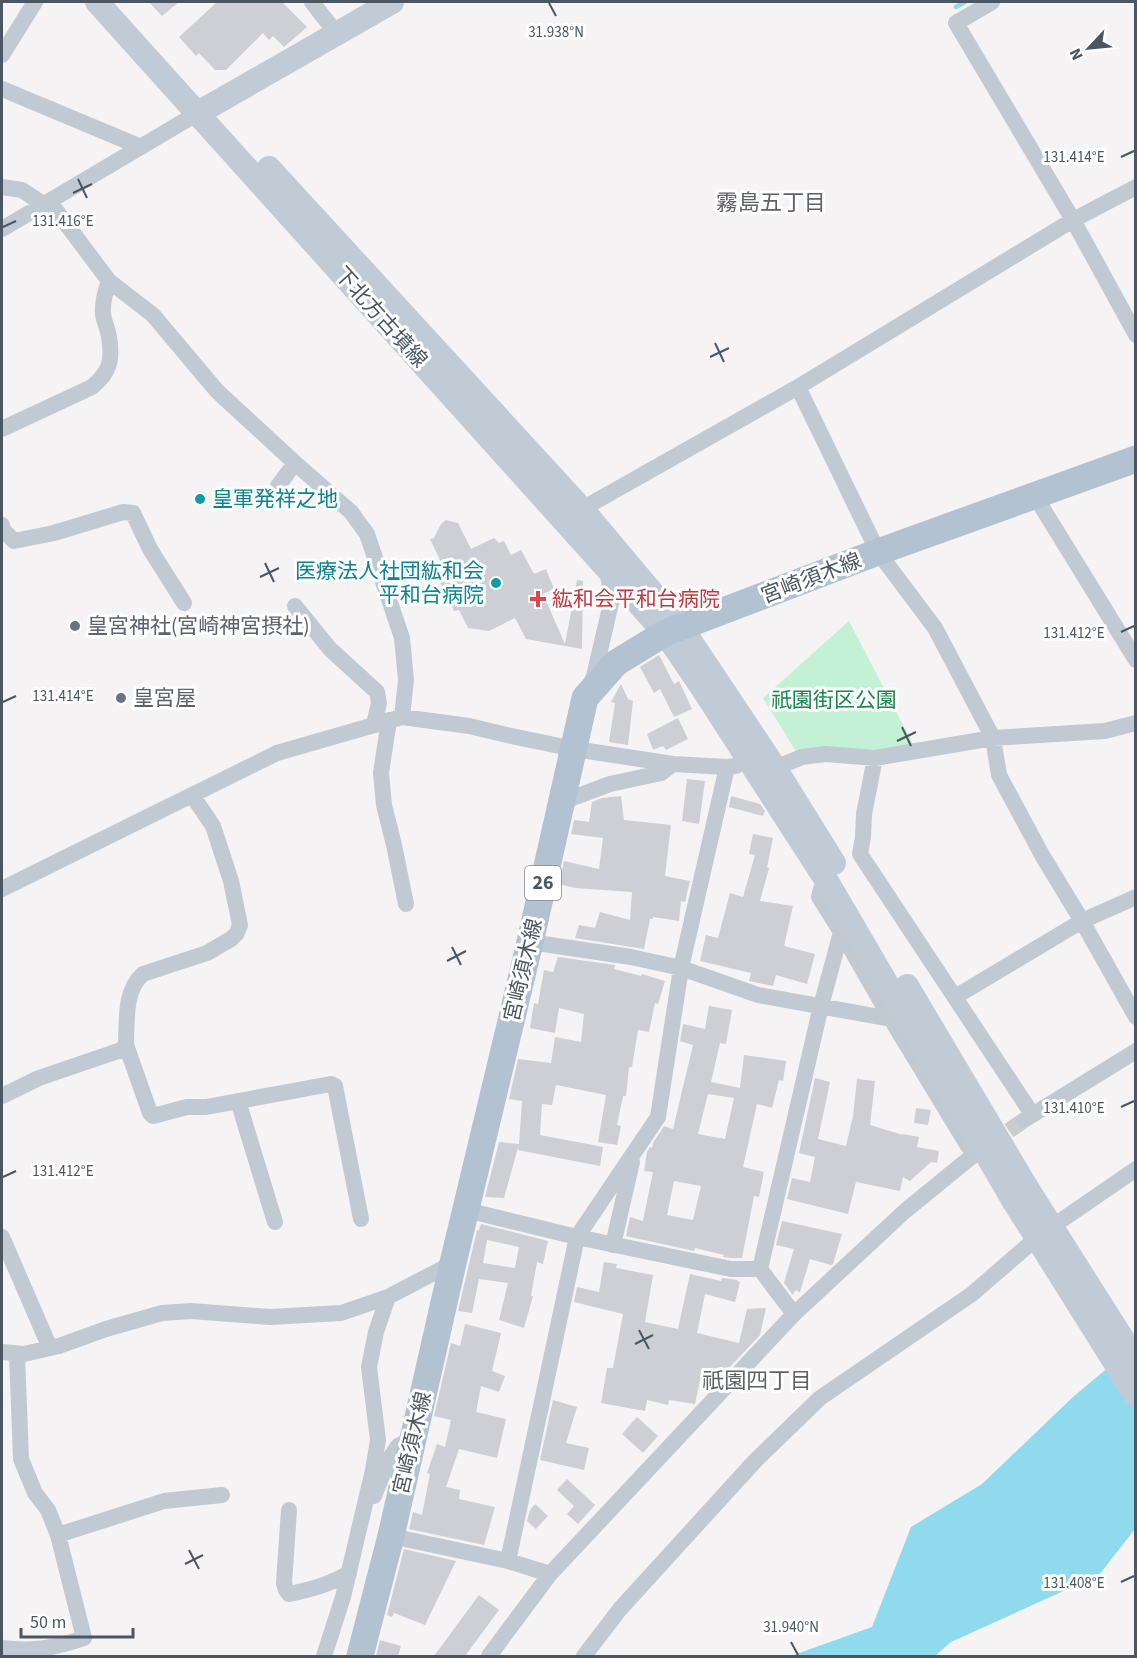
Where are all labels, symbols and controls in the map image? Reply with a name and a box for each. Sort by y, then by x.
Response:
north arrow [1059,18,1119,78]
text: 31.938°N [528,22,584,43]
text: N [1064,45,1089,64]
text: 131.414°E [1043,147,1105,168]
district label: 霧島五丁目 [716,187,826,219]
text: 131.416°E [32,211,94,232]
street label: 下北方古墳線 [328,260,434,374]
place label: 皇軍発祥之地 [212,484,338,514]
marker: 皇軍発祥之地 [193,492,207,506]
street label: 宮崎須木線 [757,545,865,611]
place label: 医療法人社団紘和会 平和台病院 [295,556,484,610]
marker: 医療法人社団紘和会 平和台病院 [489,576,503,590]
place label: 紘和会平和台病院 [552,584,720,614]
marker: 紘和会平和台病院 [529,590,547,608]
place label: 皇宮神社(宮崎神宮摂社) [87,611,310,641]
marker: 皇宮神社(宮崎神宮摂社) [68,619,82,633]
text: 131.412°E [1043,623,1105,644]
place label: 皇宮屋 [133,683,196,713]
park label: 祇園街区公園 [771,685,897,715]
text: 131.414°E [32,686,94,707]
marker: 皇宮屋 [114,691,128,705]
road number: 26 [525,866,561,900]
street label: 宮崎須木線 [497,915,549,1025]
text: 131.410°E [1043,1098,1105,1119]
text: 131.412°E [32,1161,94,1182]
district label: 祇園四丁目 [702,1365,812,1397]
street label: 宮崎須木線 [386,1388,438,1498]
text: 131.408°E [1043,1573,1105,1594]
scale bar [21,1601,134,1639]
text: 50 m [30,1610,66,1635]
text: 31.940°N [763,1617,819,1638]

